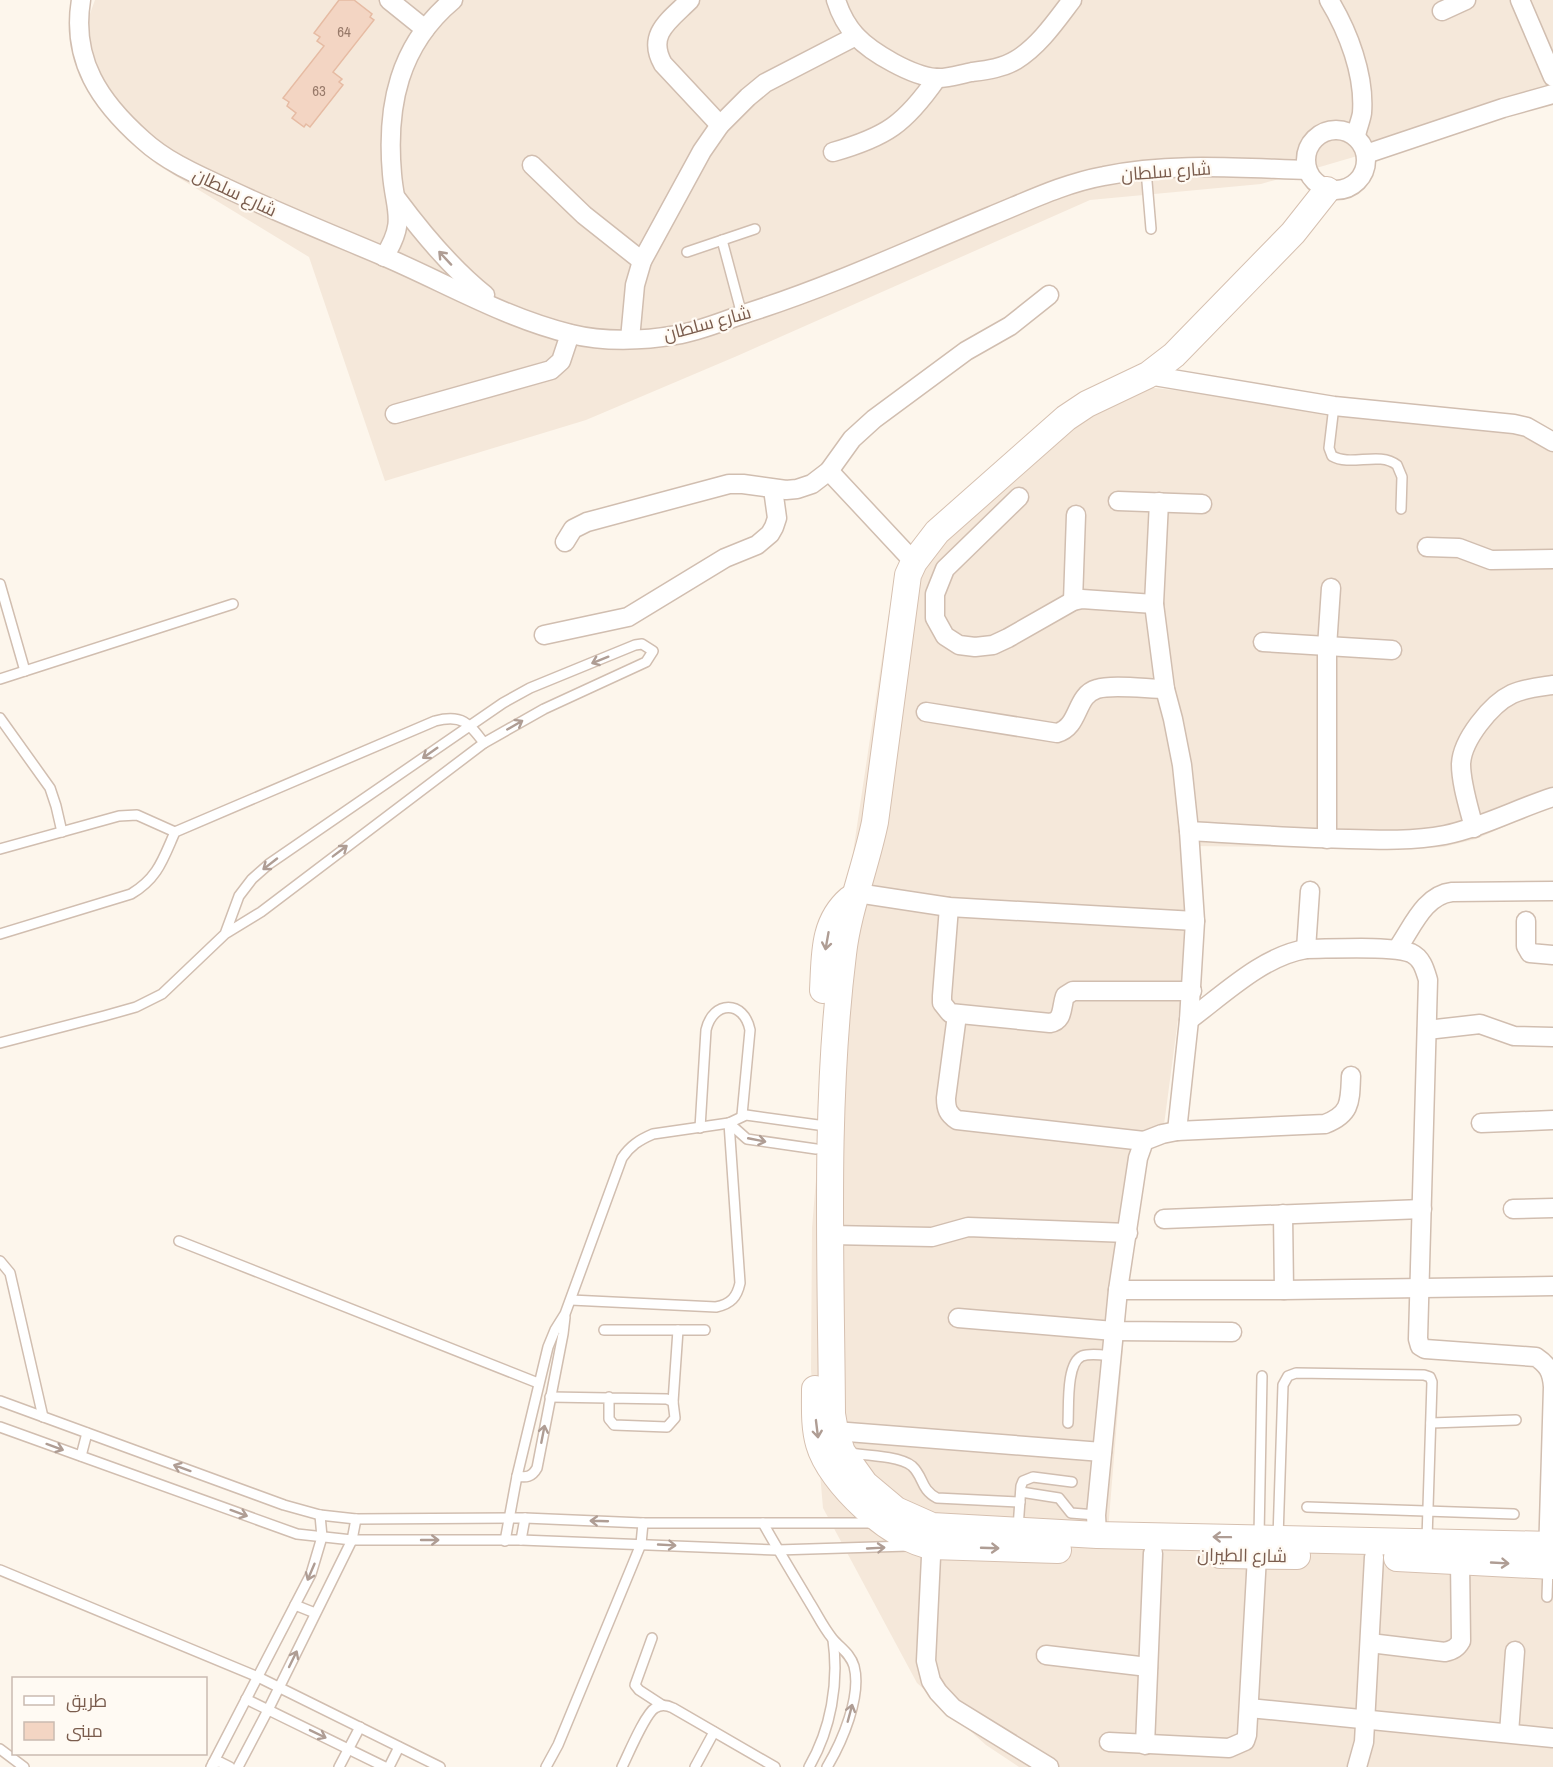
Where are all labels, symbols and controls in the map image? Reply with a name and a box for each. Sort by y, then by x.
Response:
house number: 64 [337,21,351,42]
house number: 63 [312,80,326,101]
street label: شارع سلطان [1120,155,1212,187]
street label: شارع سلطان [189,162,281,222]
one-way arrow [438,250,452,265]
street label: شارع سلطان [660,299,754,347]
one-way arrow [591,655,610,666]
one-way arrow [506,719,523,731]
one-way arrow [422,747,438,759]
one-way arrow [332,845,348,858]
one-way arrow [262,858,278,871]
one-way arrow [821,931,832,950]
one-way arrow [747,1135,766,1146]
one-way arrow [811,1419,822,1439]
one-way arrow [538,1425,549,1445]
one-way arrow [45,1442,64,1453]
one-way arrow [173,1461,192,1472]
one-way arrow [229,1508,247,1519]
one-way arrow [590,1516,610,1527]
one-way arrow [1212,1531,1232,1543]
one-way arrow [419,1535,439,1546]
one-way arrow [656,1539,676,1550]
one-way arrow [866,1542,886,1553]
one-way arrow [980,1542,1000,1554]
street label: شارع الطيران [1197,1542,1287,1568]
one-way arrow [1490,1558,1509,1569]
one-way arrow [305,1562,316,1580]
one-way arrow [288,1650,299,1668]
legend [12,1677,207,1755]
text: طريق [66,1688,107,1713]
one-way arrow [845,1704,856,1723]
text: مبنى [66,1718,103,1743]
one-way arrow [308,1729,326,1741]

